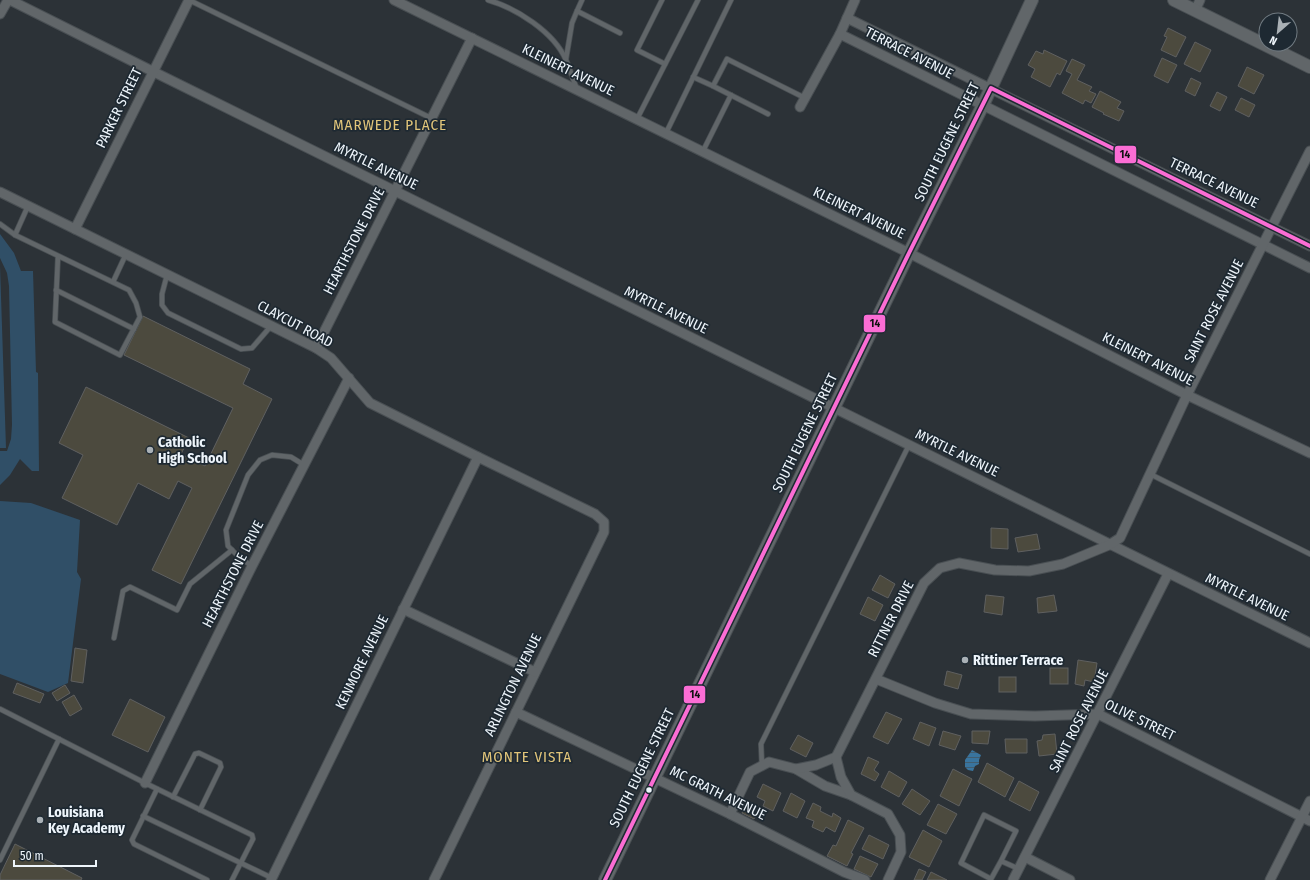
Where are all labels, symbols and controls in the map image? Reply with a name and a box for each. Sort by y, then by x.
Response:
north arrow [1258,12,1298,52]
street label: TERRACE AVENUE [862,23,956,83]
text: N [1268,33,1280,48]
street label: KLEINERT AVENUE [519,40,617,100]
street label: PARKER STREET [92,65,146,151]
street label: SOUTH EUGENE STREET [911,79,983,204]
district label: MARWEDE PLACE [333,116,447,134]
street label: MYRTLE AVENUE [331,138,421,194]
line badge: 14 [1114,145,1137,164]
text: 14 [1120,148,1130,161]
street label: TERRACE AVENUE [1167,154,1262,212]
street label: KLEINERT AVENUE [810,183,908,243]
street label: HEARTHSTONE DRIVE [320,184,388,297]
street label: SAINT ROSE AVENUE [1181,256,1248,365]
street label: MYRTLE AVENUE [621,282,711,338]
street label: CLAYCUT ROAD [254,297,336,351]
line badge: 14 [863,314,886,333]
text: 14 [870,317,880,330]
street label: KLEINERT AVENUE [1100,329,1197,390]
street label: SOUTH EUGENE STREET [769,370,841,495]
street label: MYRTLE AVENUE [912,425,1002,481]
place label: Catholic High School [158,434,227,467]
marker: Catholic High School [145,445,155,455]
street label: HEARTHSTONE DRIVE [199,517,267,630]
street label: MYRTLE AVENUE [1202,569,1292,625]
street label: RITTNER DRIVE [865,578,918,660]
street label: KENMORE AVENUE [332,612,392,712]
street label: ARLINGTON AVENUE [481,631,545,739]
place label: Rittiner Terrace [973,652,1063,669]
marker: Rittiner Terrace [960,655,970,665]
street label: SAINT ROSE AVENUE [1046,666,1113,775]
line badge: 14 [683,685,706,704]
text: 14 [690,688,700,701]
street label: OLIVE STREET [1102,696,1178,745]
street label: SOUTH EUGENE STREET [606,705,678,830]
district label: MONTE VISTA [482,748,572,766]
street label: MC GRATH AVENUE [667,762,769,824]
unlabelled marker [644,785,654,795]
place label: Louisiana Key Academy [48,804,125,837]
marker: Louisiana Key Academy [35,815,45,825]
scale bar [14,842,96,868]
text: 50 m [20,849,44,863]

